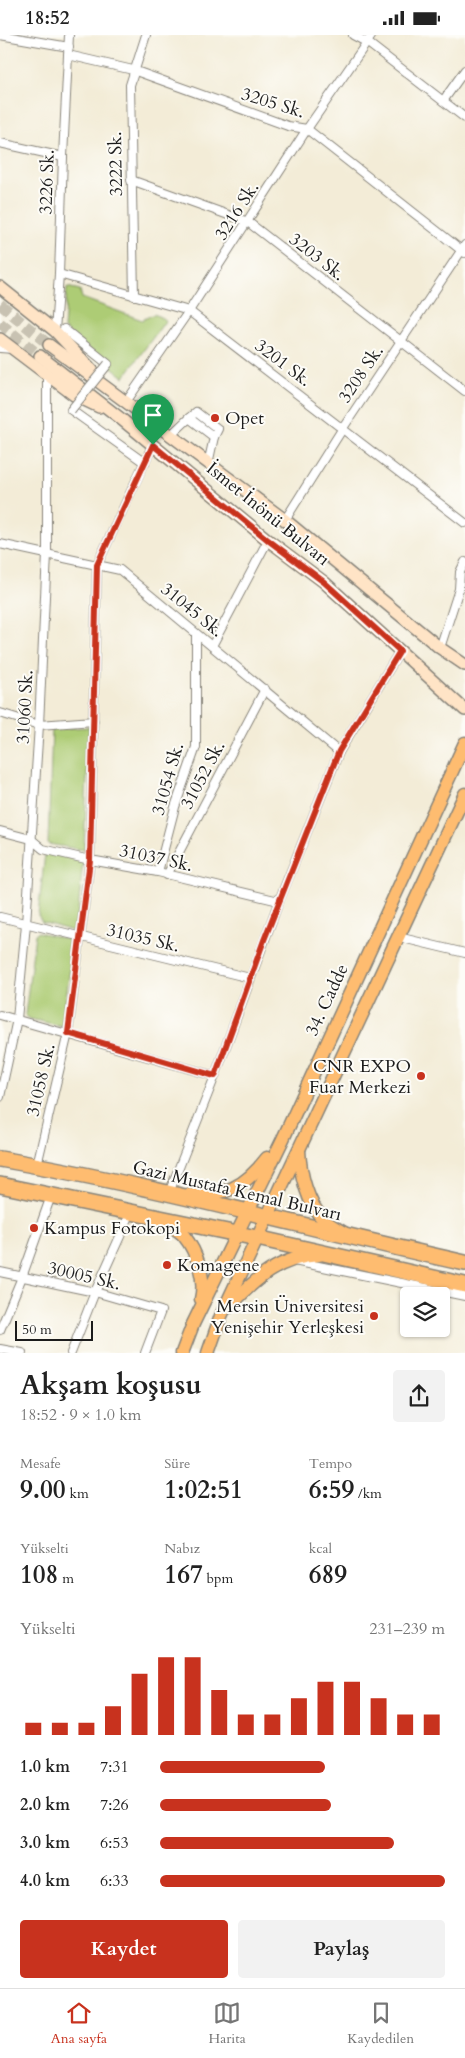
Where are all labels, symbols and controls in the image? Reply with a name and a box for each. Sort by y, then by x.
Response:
text: 18:52 [25,5,69,31]
street label: 3205 Sk. [238,82,308,124]
street label: 3222 Sk. [103,131,129,197]
street label: 3226 Sk. [33,149,61,215]
street label: 3216 Sk. [209,177,265,245]
street label: 3203 Sk. [284,227,350,287]
street label: 3201 Sk. [250,333,316,393]
street label: 3208 Sk. [332,340,390,408]
pin [132,394,174,445]
icon: arrive [139,401,167,429]
place label: Opet [225,406,264,431]
marker: Opet [209,412,221,424]
street label: İsmet İnönü Bulvarı [201,456,335,572]
street label: 31045 Sk. [155,577,229,643]
street label: 31060 Sk. [11,669,39,745]
street label: 31052 Sk. [175,736,231,814]
street label: 31054 Sk. [146,740,190,818]
street label: 31037 Sk. [117,838,195,878]
street label: 31035 Sk. [104,917,182,959]
street label: 34. Cadde [299,960,355,1040]
street label: 31058 Sk. [20,1041,62,1119]
place label: CNR EXPO Fuar Merkezi [309,1054,411,1100]
marker: CNR EXPO Fuar Merkezi [415,1070,427,1082]
street label: Gazi Mustafa Kemal Bulvarı [130,1155,344,1227]
place label: Kampus Fotokopi [44,1216,180,1241]
marker: Kampus Fotokopi [28,1222,40,1234]
place label: Komagene [177,1253,260,1278]
street label: 30005 Sk. [45,1255,123,1297]
marker: Komagene [161,1259,173,1271]
map controls [400,1287,450,1337]
button: layers [400,1287,450,1337]
place label: Mersin Üniversitesi Yenişehir Yerleşkesi [211,1294,364,1340]
marker: Mersin Üniversitesi Yenişehir Yerleşkesi [368,1310,380,1322]
scale bar [15,1318,92,1341]
text: 50 m [22,1320,52,1339]
text: Akşam koşusu [20,1366,202,1404]
button: share [393,1370,445,1422]
text: 18:52 · 9 × 1.0 km [20,1404,141,1426]
text: Mesafe [20,1454,61,1473]
text: Süre [164,1454,190,1473]
text: Tempo [309,1454,352,1473]
text: 9.00 [20,1473,66,1507]
text: 1:02:51 [164,1473,243,1507]
text: 6:59 [309,1473,354,1507]
text: km [66,1484,89,1503]
text: /km [354,1484,382,1503]
text: Yükselti [20,1539,69,1558]
text: Nabız [164,1539,200,1558]
text: kcal [309,1539,332,1558]
text: 108 [20,1558,58,1592]
text: 167 [164,1558,203,1592]
text: 689 [309,1558,347,1592]
text: m [58,1569,74,1588]
text: bpm [203,1569,233,1588]
text: Yükselti [20,1618,76,1640]
text: 231–239 m [369,1618,445,1640]
text: 1.0 km [20,1756,70,1778]
text: 7:31 [100,1756,129,1778]
text: 2.0 km [20,1794,70,1816]
text: 7:26 [100,1794,129,1816]
text: 3.0 km [20,1832,70,1854]
text: 6:53 [100,1832,129,1854]
text: 4.0 km [20,1870,70,1892]
text: 6:33 [100,1870,129,1892]
button: Kaydet [20,1920,228,1978]
button: Paylaş [238,1920,445,1978]
tab: Ana sayfa [51,1999,107,2048]
tab: Harita [208,1999,246,2048]
tab: Kaydedilen [347,1999,414,2048]

